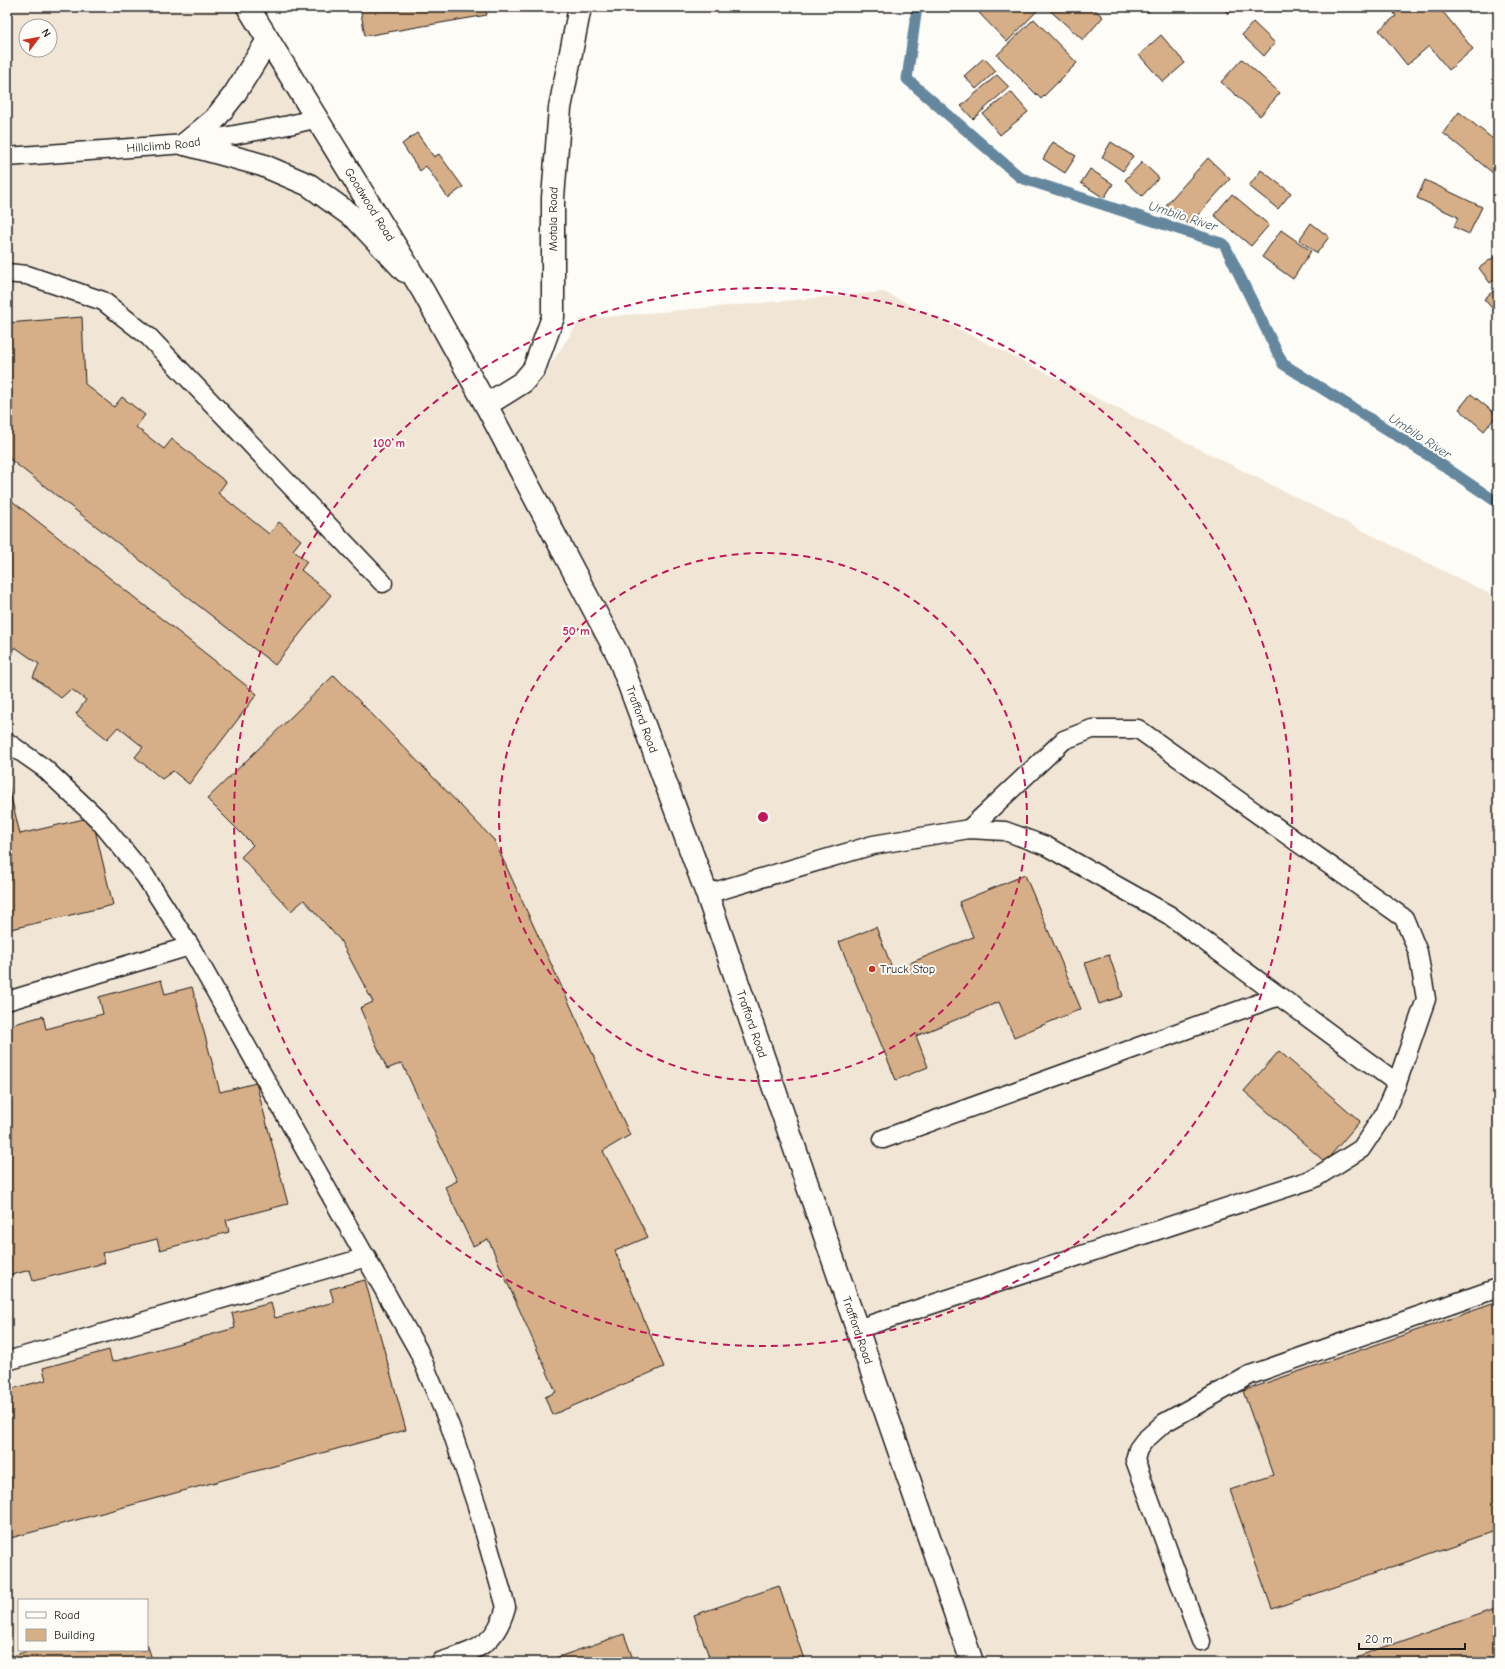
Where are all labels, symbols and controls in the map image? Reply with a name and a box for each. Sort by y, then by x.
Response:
north arrow [18,18,58,58]
text: N [39,26,53,39]
street label: Hillclimb Road [126,134,202,155]
street label: Goodwood Road [342,165,398,244]
street label: Motala Road [546,186,561,251]
water label: Umbilo River [1147,198,1220,234]
water label: Umbilo River [1386,410,1455,462]
text: 100 m [373,436,405,450]
text: 50 m [562,624,590,638]
street label: Trafford Road [623,684,661,755]
centre of rings [756,810,770,824]
place label: Truck Stop [880,962,935,976]
marker: Truck Stop [867,964,877,974]
street label: Trafford Road [734,988,770,1060]
street label: Trafford Road [839,1295,876,1366]
legend [18,1599,148,1651]
text: Road [54,1608,80,1622]
scale bar [1359,1625,1465,1651]
text: Building [54,1628,95,1642]
text: 20 m [1365,1632,1393,1646]

